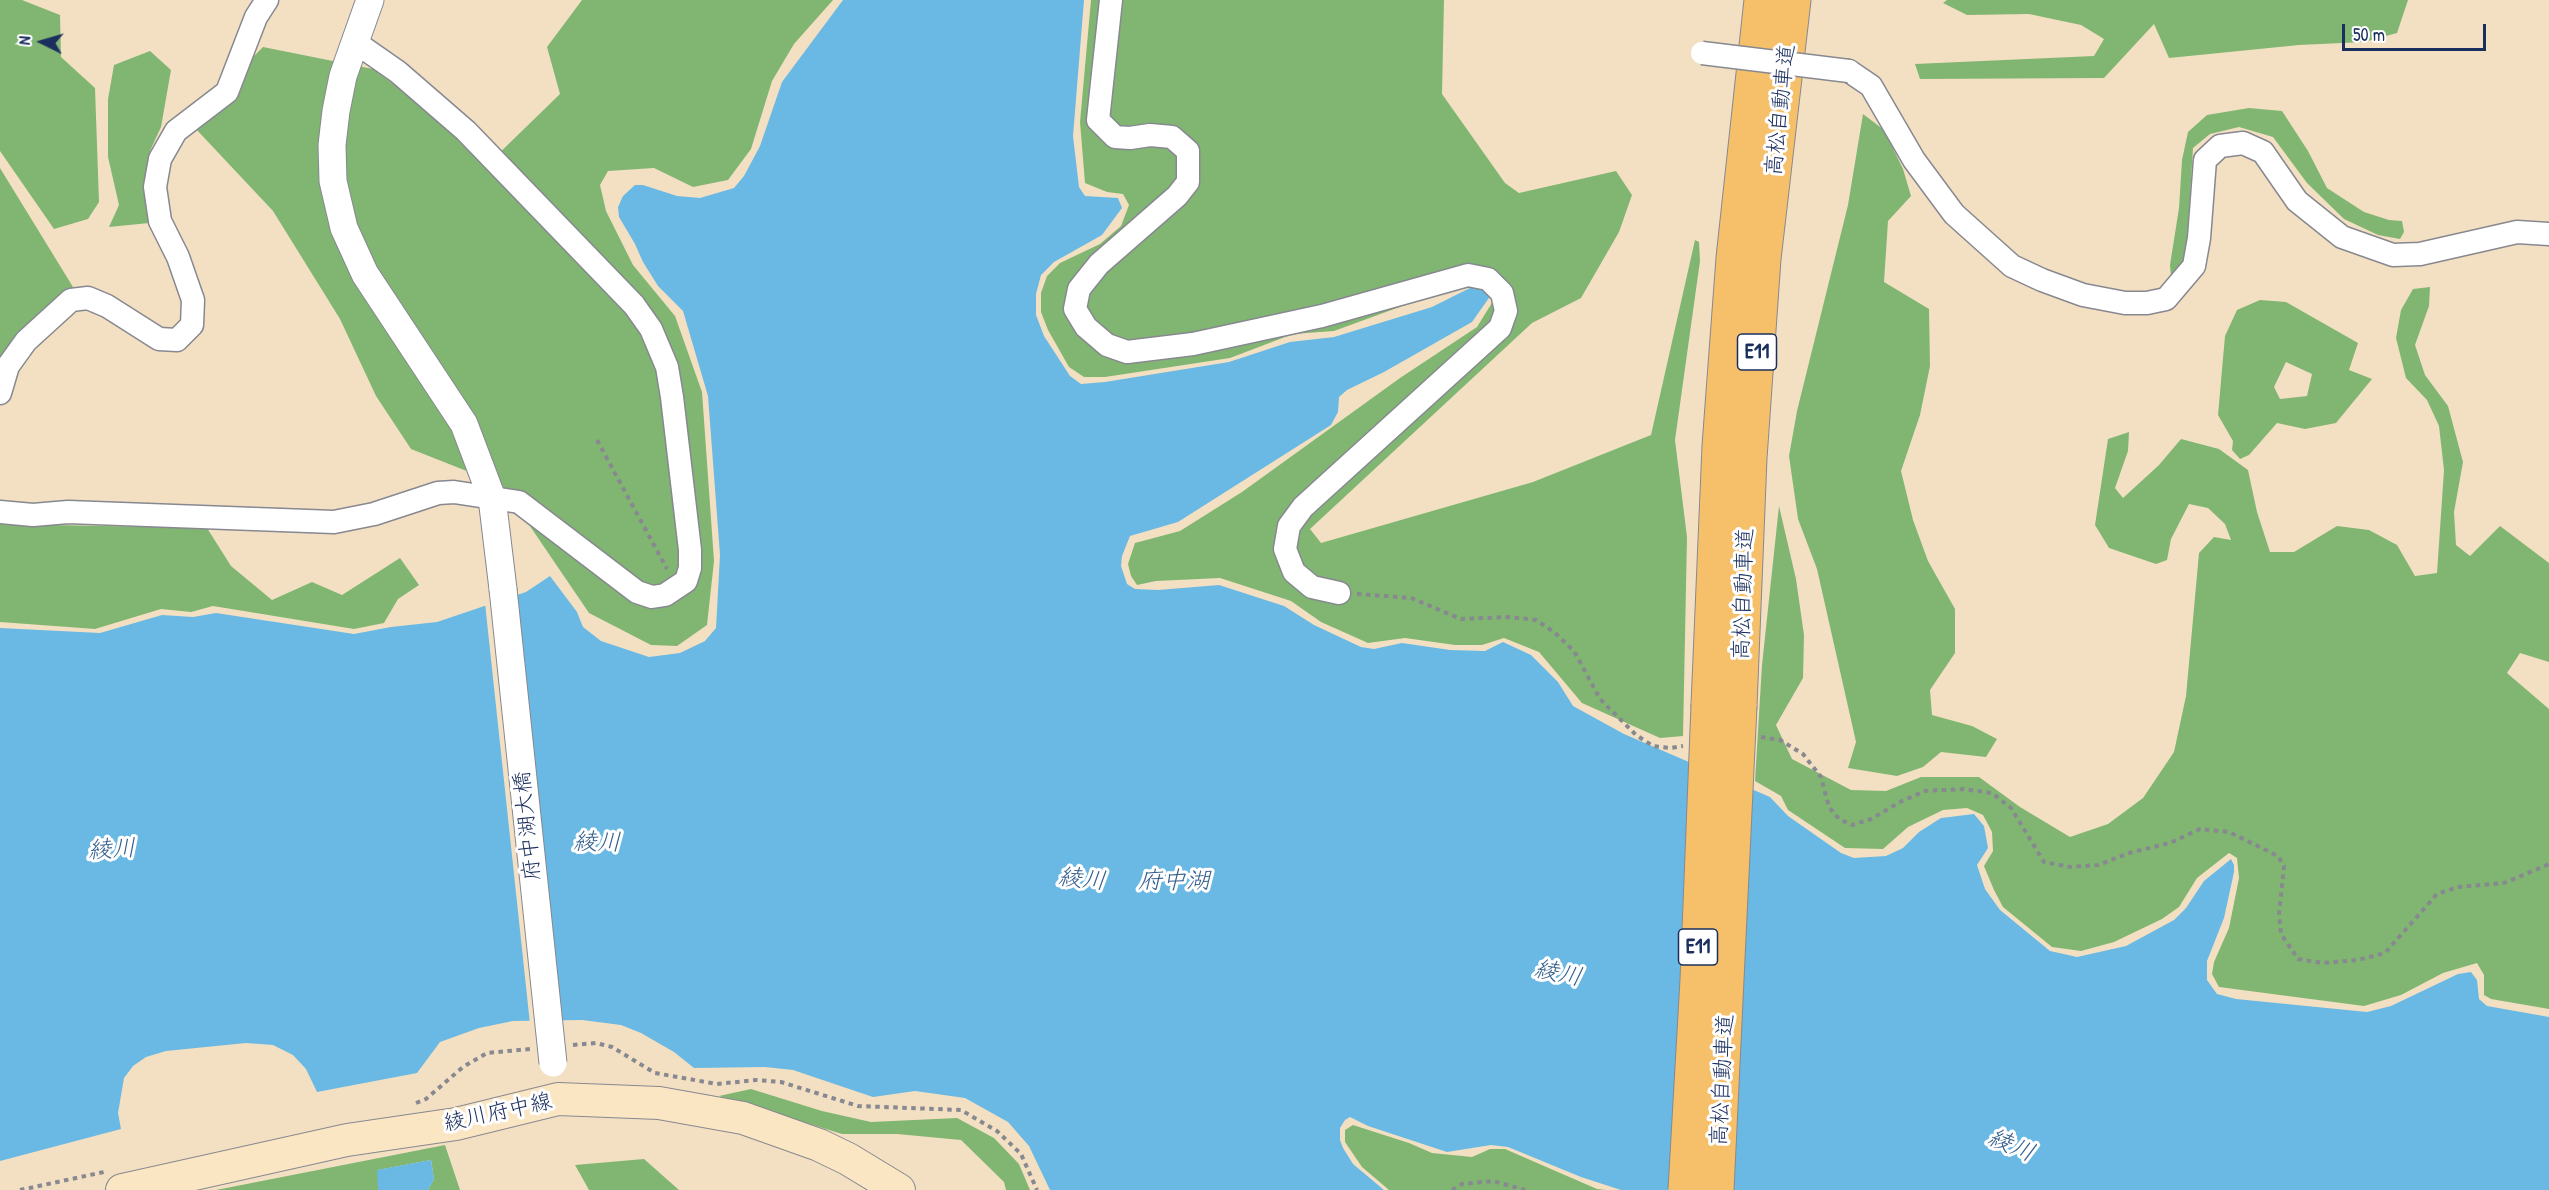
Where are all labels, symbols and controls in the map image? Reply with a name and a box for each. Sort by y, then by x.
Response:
north arrow [12,12,72,72]
scale bar [2345,12,2489,50]
text: 50 m [2353,22,2385,47]
text: N [13,35,35,46]
street label: 高松自動車道 [1761,43,1801,177]
road number: E11 [1738,334,1776,370]
street label: 高松自動車道 [1729,528,1759,660]
street label: 府中湖大橋 [509,770,547,882]
water label: 綾川 [573,828,621,858]
water label: 綾川 [87,834,137,866]
water label: 綾川 [1057,863,1107,897]
water label: 府中湖 [1138,868,1210,896]
road number: E11 [1678,929,1718,965]
water label: 綾川 [1532,955,1584,993]
street label: 高松自動車道 [1706,1013,1740,1147]
street label: 綾川府中線 [441,1089,555,1137]
water label: 綾川 [1983,1123,2039,1169]

